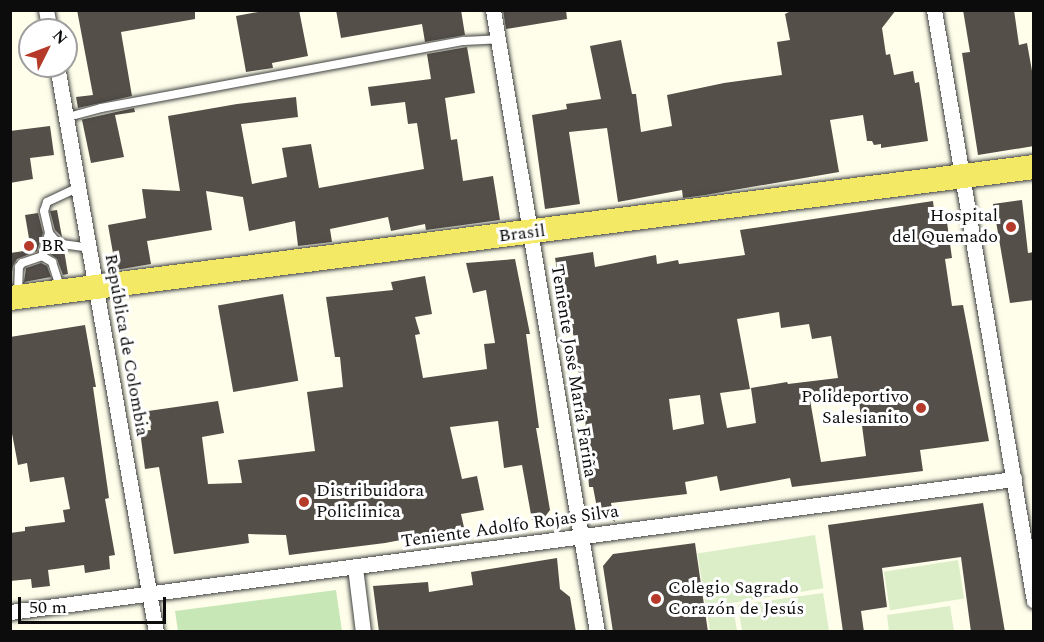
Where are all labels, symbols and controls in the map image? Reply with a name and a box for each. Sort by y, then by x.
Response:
north arrow [18,18,78,78]
text: N [47,24,73,50]
place label: Hospital del Quemado [892,206,998,248]
marker: Hospital del Quemado [1002,218,1020,236]
street label: Brasil [498,220,546,248]
place label: BR [41,235,65,257]
marker: BR [22,239,36,253]
street label: República de Colombia [99,252,153,438]
street label: Teniente José María Fariña [545,263,601,479]
place label: Polideportivo Salesianito [801,387,909,430]
marker: Polideportivo Salesianito [914,401,928,415]
place label: Distribuidora Policlinica [316,481,424,524]
marker: Distribuidora Policlinica [297,495,311,509]
street label: Teniente Adolfo Rojas Silva [400,501,620,553]
place label: Colegio Sagrado Corazón de Jesús [668,578,804,620]
scale bar [21,585,170,623]
marker: Colegio Sagrado Corazón de Jesús [649,592,663,606]
text: 50 m [29,594,67,621]

